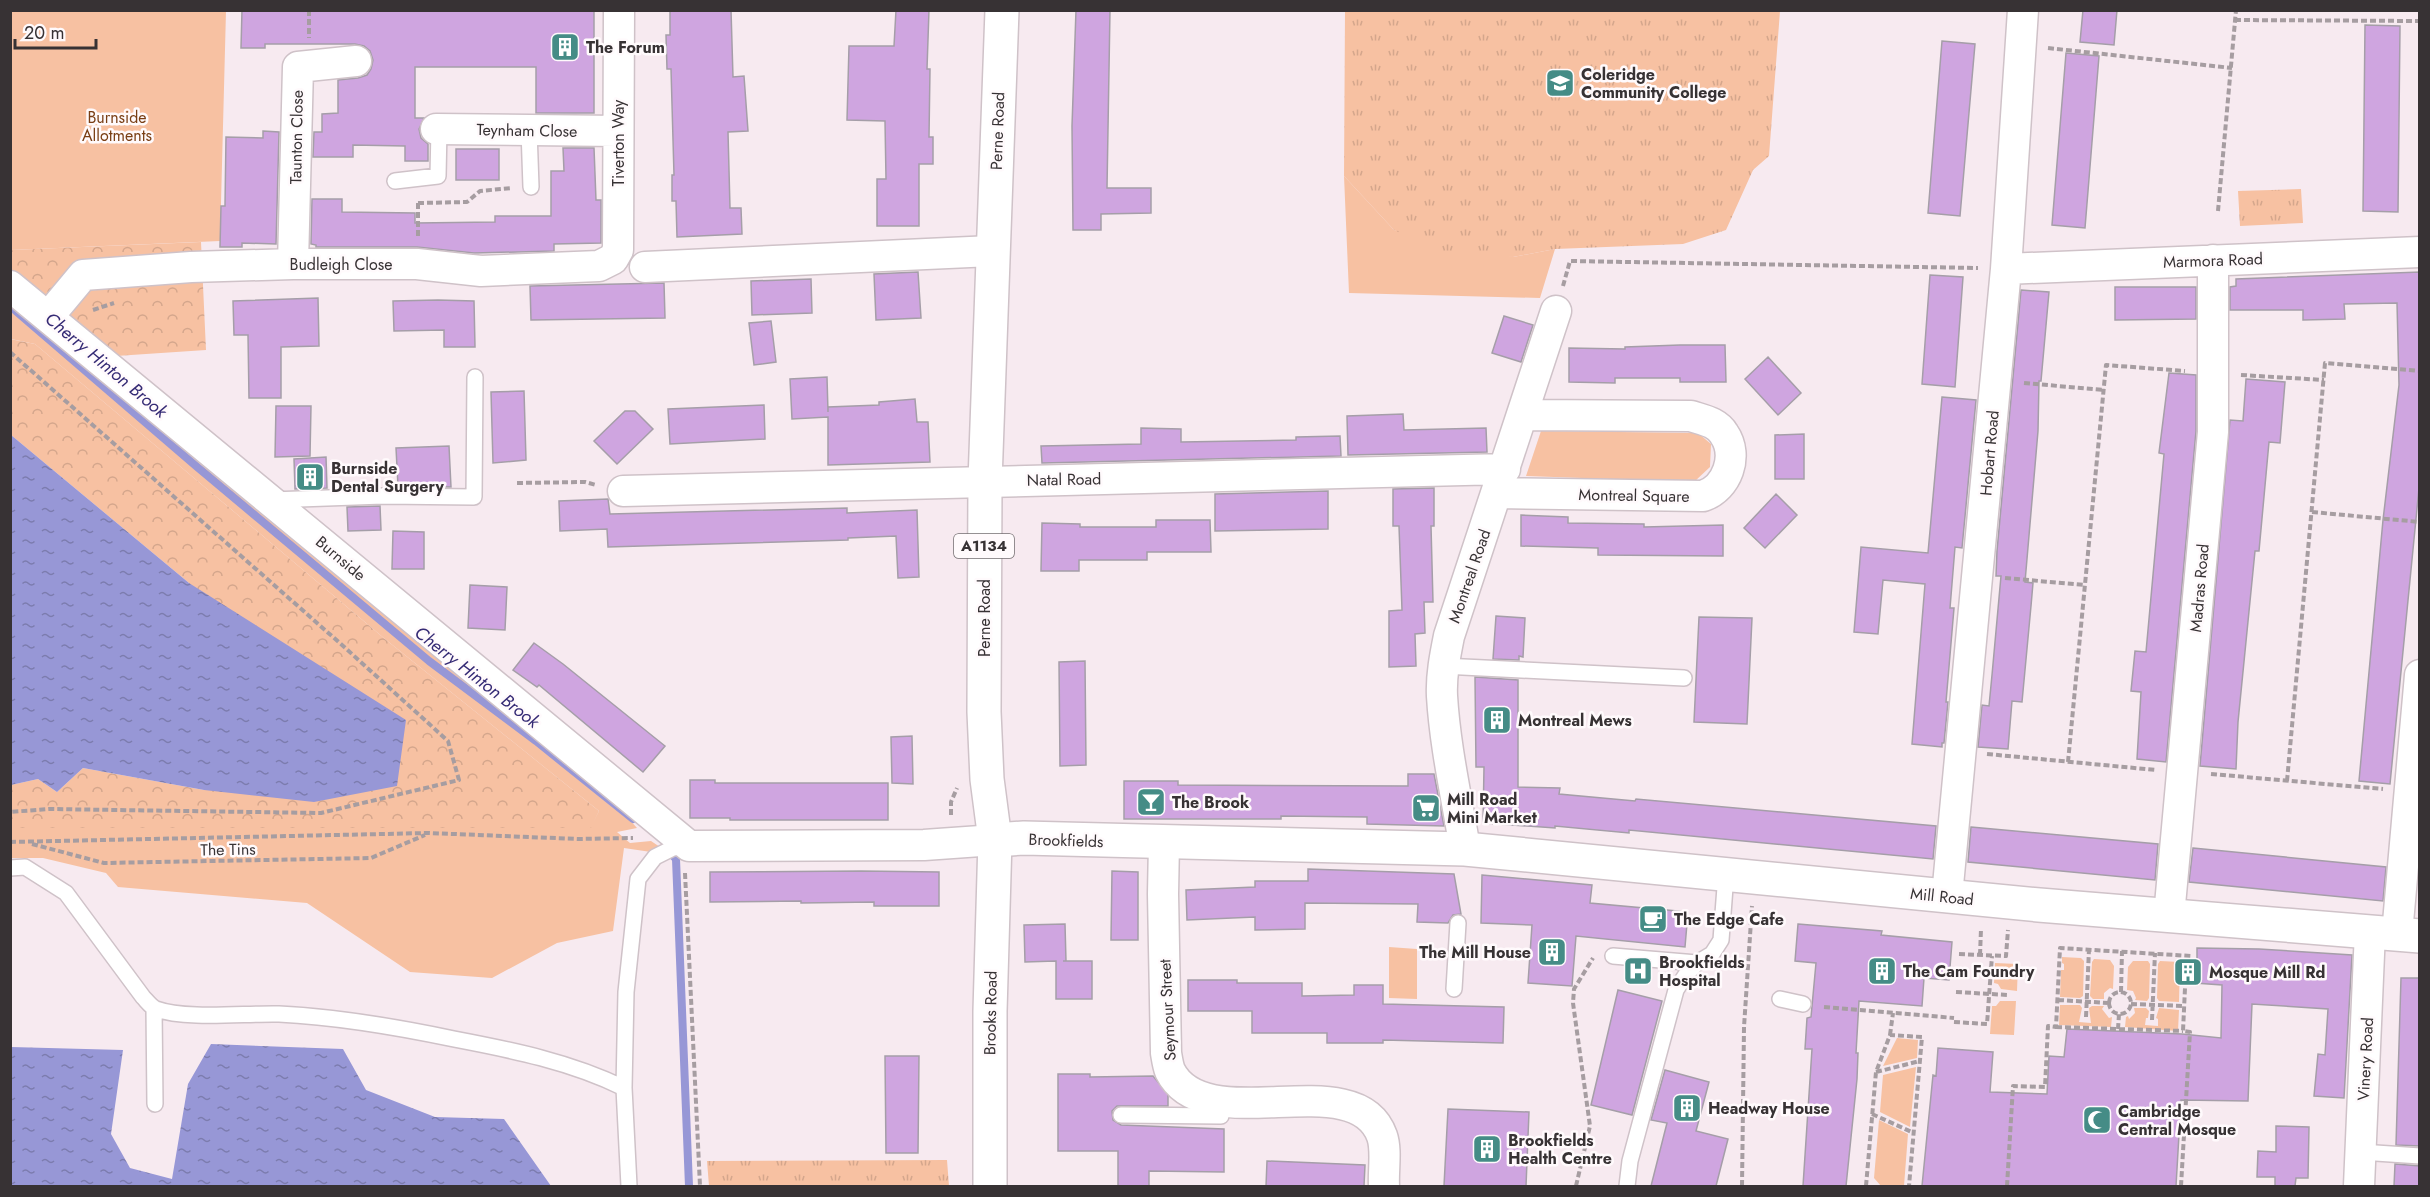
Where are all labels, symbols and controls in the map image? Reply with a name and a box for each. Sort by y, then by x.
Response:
scale bar [15,12,96,50]
text: 20 m [24,20,64,46]
building icon: The Forum [549,31,581,63]
place label: The Forum [586,36,665,59]
place label: Coleridge Community College [1581,63,1726,104]
school or university icon: Coleridge Community College [1544,67,1576,99]
street label: Taunton Close [284,90,309,184]
street label: Perne Road [985,92,1010,170]
street label: Tiverton Way [607,99,630,186]
park label: Burnside Allotments [82,106,152,147]
street label: Teynham Close [476,118,578,143]
street label: Marmora Road [2163,247,2263,274]
street label: Budleigh Close [290,253,392,276]
water label: Cherry Hinton Brook [39,306,174,425]
street label: Hobart Road [1974,409,2005,497]
place label: Burnside Dental Surgery [331,457,444,498]
building icon: Burnside Dental Surgery [294,461,326,493]
street label: Natal Road [1027,467,1102,492]
street label: Montreal Square [1578,483,1690,508]
street label: Montreal Road [1443,526,1496,626]
street label: Burnside [311,531,371,586]
road number: A1134 [954,534,1014,558]
street label: Madras Road [2184,543,2215,633]
street label: Perne Road [973,579,996,657]
water label: Cherry Hinton Brook [409,620,546,735]
building icon: Montreal Mews [1481,704,1513,736]
place label: Montreal Mews [1518,709,1632,732]
bar icon: The Brook [1135,786,1167,818]
place label: Mill Road Mini Market [1447,788,1538,829]
place label: The Brook [1172,791,1250,814]
supermarket icon: Mill Road Mini Market [1410,792,1442,824]
street label: Brookfields [1028,828,1104,853]
street label: The Tins [200,838,256,861]
street label: Mill Road [1909,882,1975,911]
cafe icon: The Edge Cafe [1637,903,1669,935]
place label: The Edge Cafe [1674,908,1784,931]
building icon: The Mill House [1536,936,1568,968]
place label: The Mill House [1419,941,1531,964]
place label: Brookfields Hospital [1659,951,1745,992]
hospital icon: Brookfields Hospital [1622,955,1654,987]
building icon: The Cam Foundry [1866,955,1898,987]
building icon: Mosque Mill Rd [2172,956,2204,988]
street label: Seymour Street [1153,958,1182,1061]
place label: The Cam Foundry [1903,960,2035,983]
place label: Mosque Mill Rd [2209,961,2325,984]
street label: Brooks Road [978,971,1003,1055]
street label: Vinery Road [2352,1017,2379,1101]
building icon: Headway House [1671,1092,1703,1124]
place label: Headway House [1708,1097,1830,1120]
place label: Cambridge Central Mosque [2118,1100,2236,1141]
mosque icon: Cambridge Central Mosque [2081,1104,2113,1136]
place label: Brookfields Health Centre [1508,1129,1612,1170]
building icon: Brookfields Health Centre [1471,1133,1503,1165]

